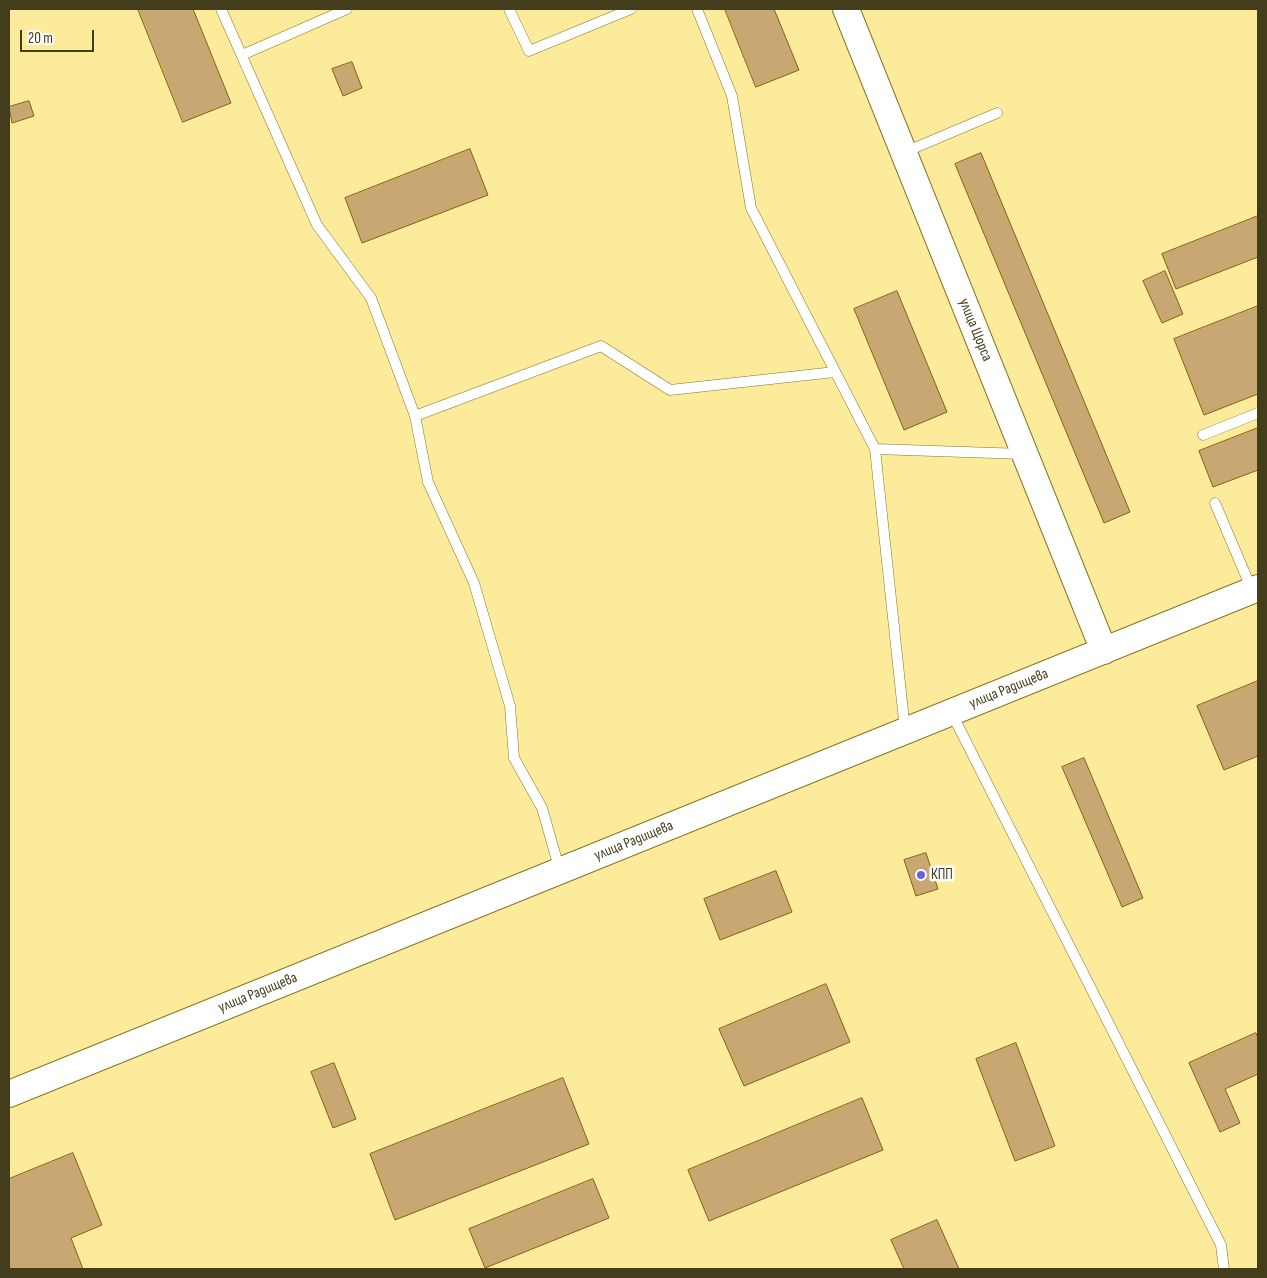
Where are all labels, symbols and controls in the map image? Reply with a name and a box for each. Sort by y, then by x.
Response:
scale bar [22,20,96,52]
text: 20 m [28,29,53,48]
street label: улица Щорса [954,296,996,364]
street label: улица Радищева [967,665,1051,713]
street label: улица Радищева [592,817,676,865]
place label: КПП [931,866,953,884]
marker: КПП [915,869,927,881]
street label: улица Радищева [216,969,300,1017]

